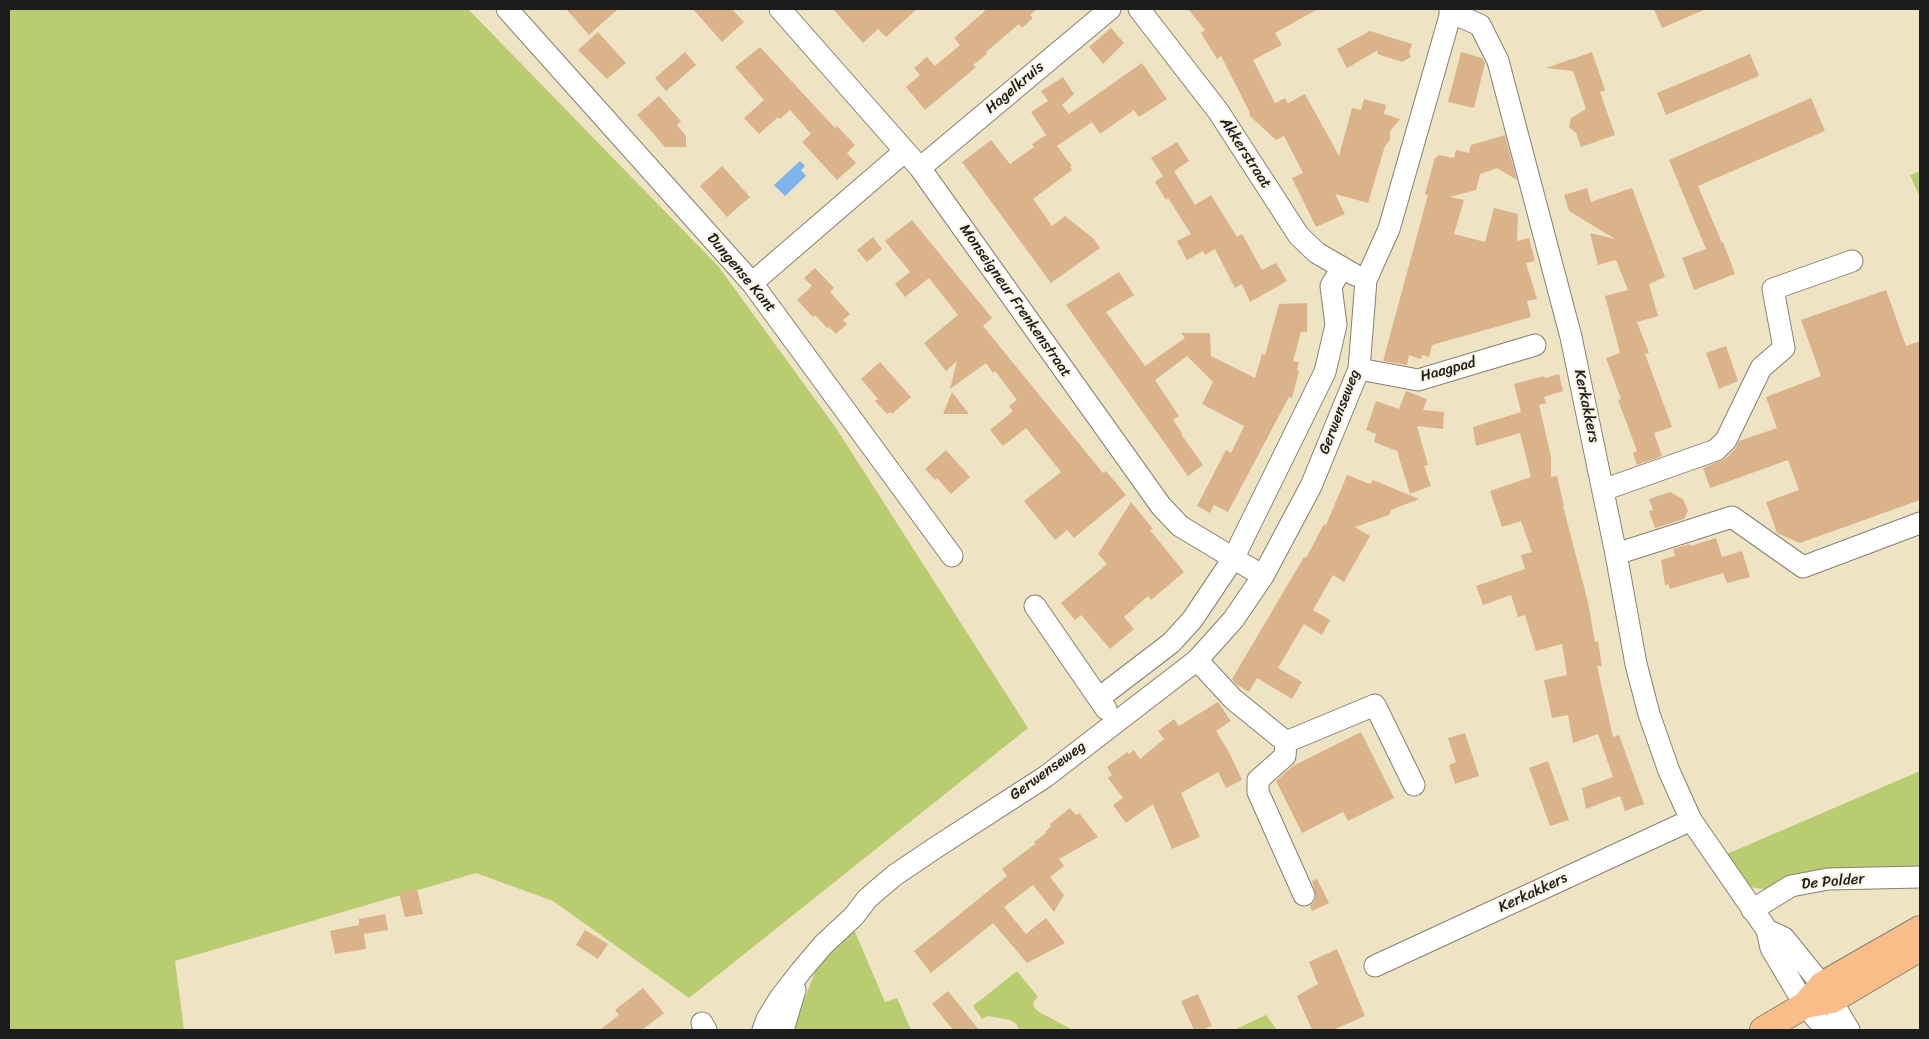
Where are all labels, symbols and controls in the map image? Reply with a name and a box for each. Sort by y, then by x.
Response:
street label: Hagelkruis [982,58,1048,118]
street label: Akkerstraat [1215,114,1275,192]
street label: Monseigneur Frenkenstraat [955,221,1075,381]
street label: Dungense Kant [703,230,779,316]
street label: Haagpad [1418,354,1478,386]
street label: Gerwenseweg [1316,367,1364,457]
street label: Kerkakkers [1570,368,1602,444]
street label: Gerwenseweg [1007,738,1089,804]
street label: Kerkakkers [1496,869,1570,917]
street label: De Polder [1801,870,1865,894]

